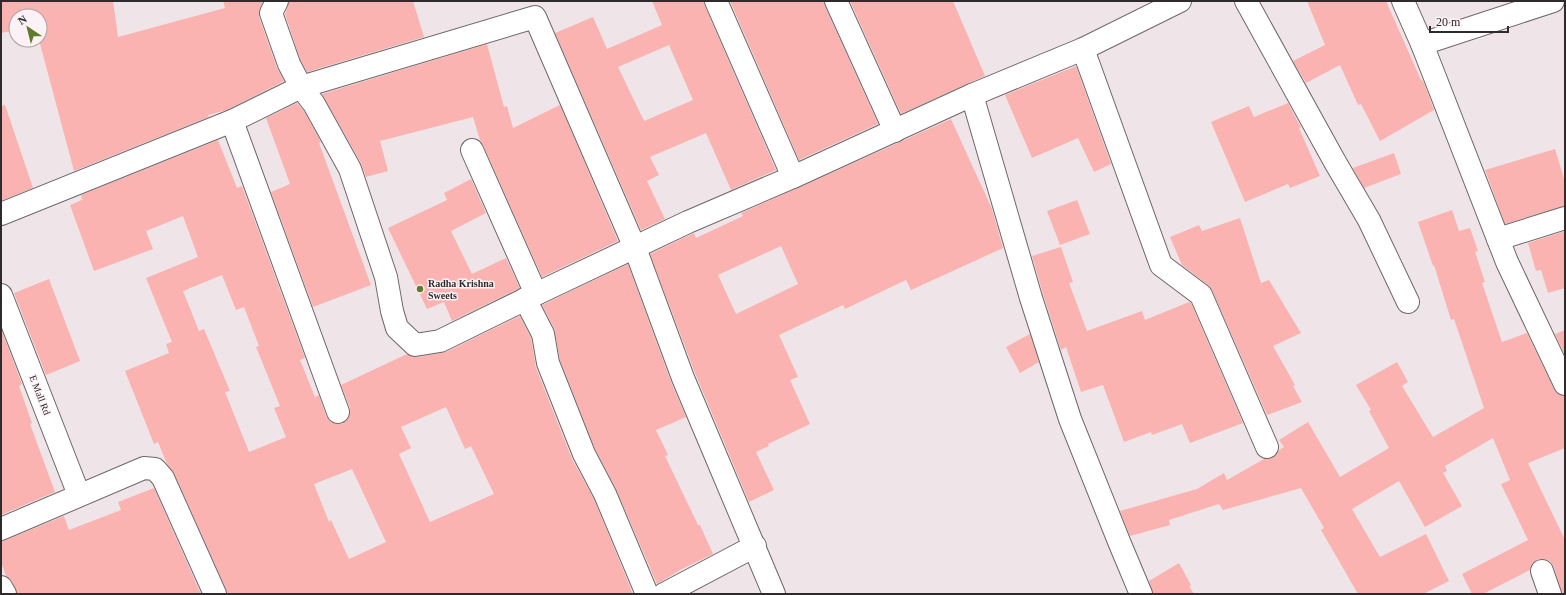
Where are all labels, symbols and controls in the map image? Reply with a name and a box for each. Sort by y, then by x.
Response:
north arrow [8,8,48,48]
scale bar [1430,8,1508,34]
text: N [16,13,29,27]
text: 20 m [1436,15,1461,29]
place label: Radha Krishna Sweets [428,278,494,301]
marker: Radha Krishna Sweets [415,284,425,294]
street label: E Mall Rd [27,374,53,416]

